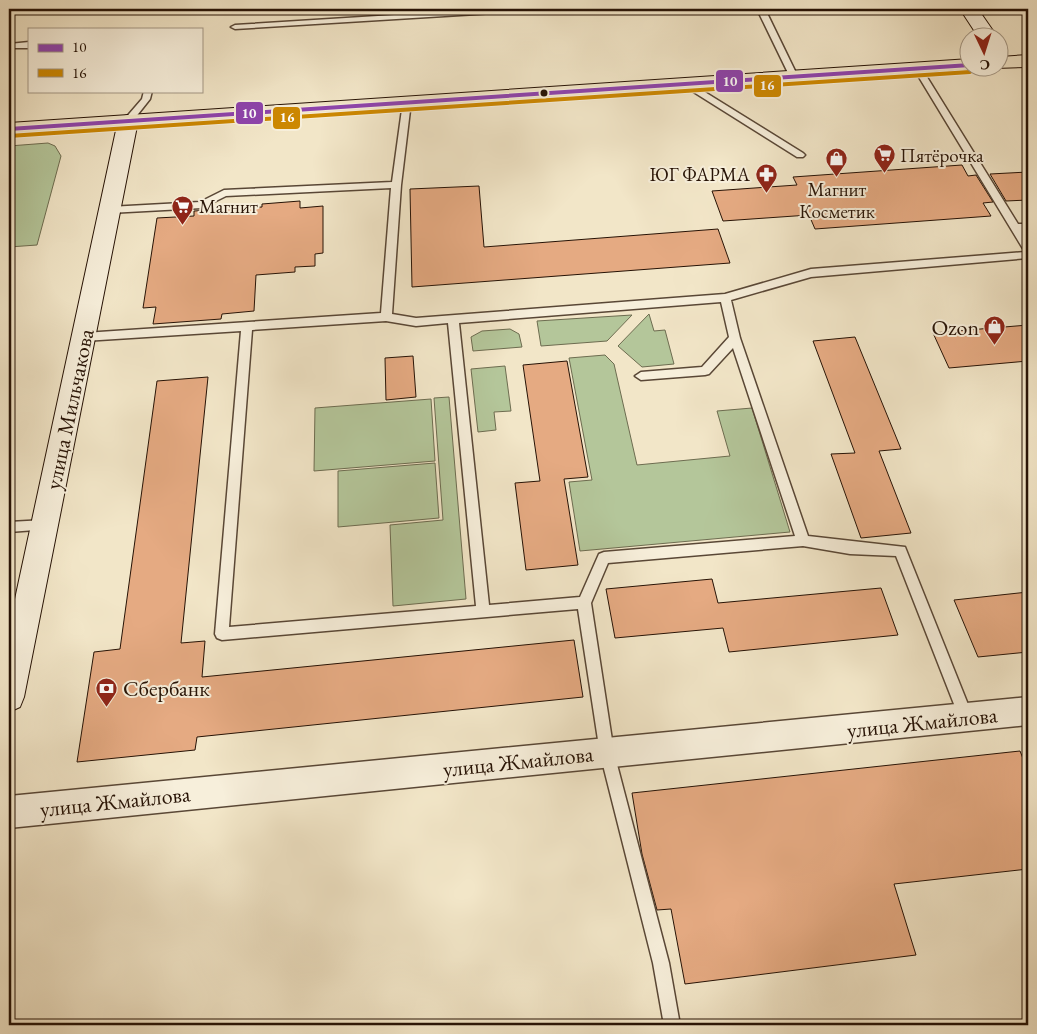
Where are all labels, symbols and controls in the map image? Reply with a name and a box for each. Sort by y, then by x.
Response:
legend [28,28,202,92]
north arrow [960,28,1010,78]
text: 10 [72,37,86,56]
text: С [979,56,990,74]
text: 16 [72,63,86,82]
line badge: 10 [715,69,744,93]
text: 10 [723,72,738,90]
line badge: 16 [753,74,782,98]
text: 16 [760,76,775,94]
unlabelled marker [539,88,549,98]
line badge: 10 [235,101,264,125]
text: 10 [242,104,257,122]
line badge: 16 [272,106,301,130]
text: 16 [280,108,295,126]
supermarket icon: Пятёрочка [872,143,896,174]
place label: Пятёрочка [900,143,984,168]
shop icon: Магнит Косметик [825,146,849,177]
place label: ЮГ ФАРМА [649,162,751,187]
pharmacy icon: ЮГ ФАРМА [754,162,778,193]
place label: Магнит Косметик [799,177,875,224]
supermarket icon: Магнит [171,194,195,225]
place label: Магнит [199,194,258,219]
place label: Ozon [931,313,979,342]
shop icon: Ozon [983,315,1007,346]
street label: улица Мильчакова [38,326,101,492]
place label: Сбербанк [123,674,210,703]
bank icon: Сбербанк [95,676,119,707]
street label: улица Жмайлова [845,700,999,745]
street label: улица Жмайлова [441,739,595,784]
street label: улица Жмайлова [38,779,192,824]

